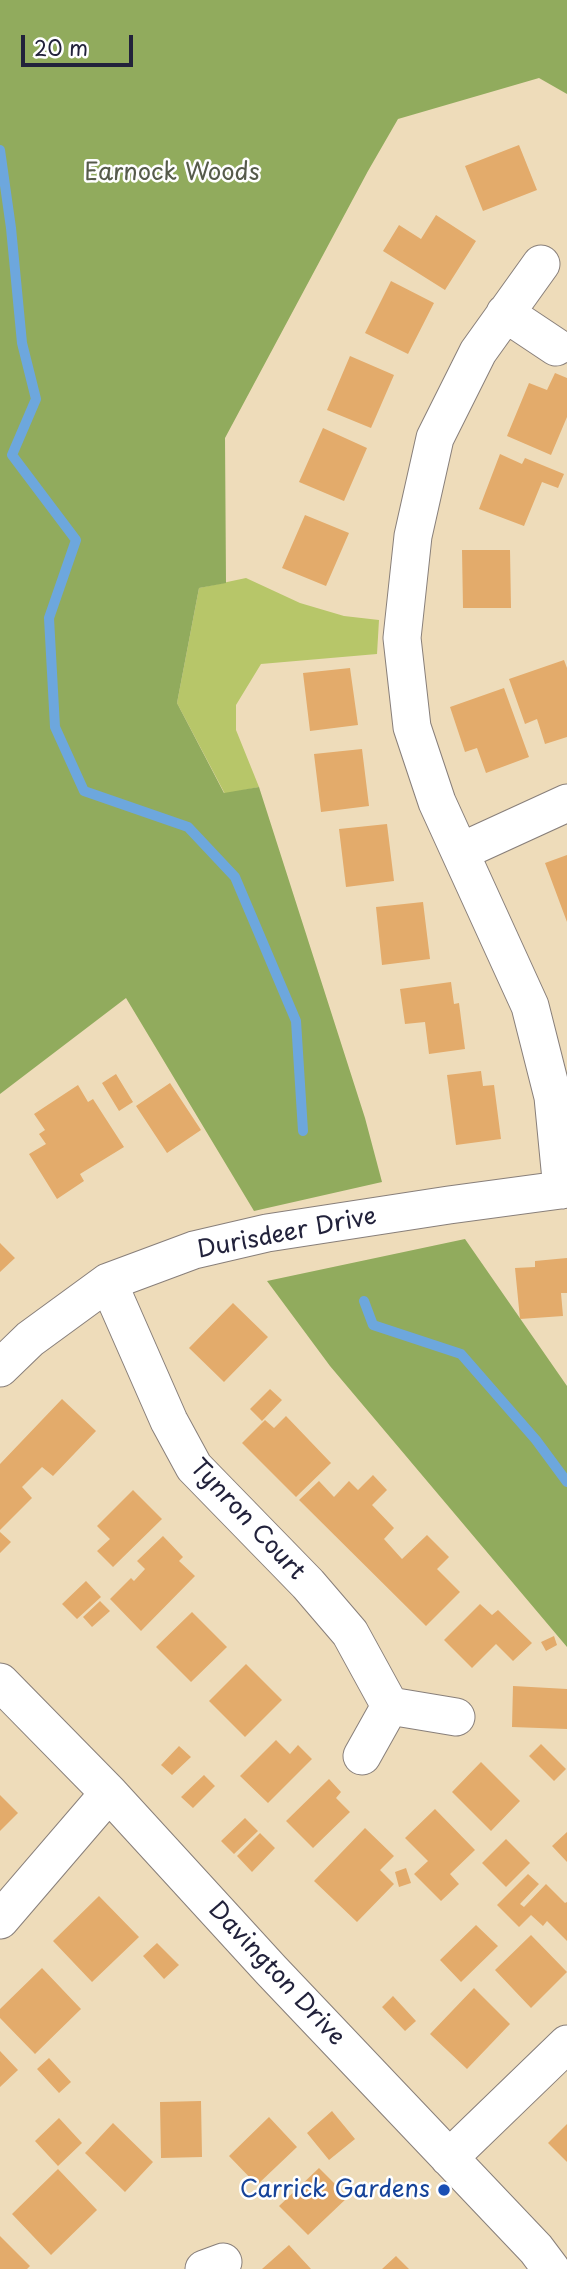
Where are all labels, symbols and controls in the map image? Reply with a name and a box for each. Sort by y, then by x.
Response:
scale bar [24,21,136,65]
text: 20 m [34,31,88,63]
park label: Earnock Woods [84,159,260,187]
street label: Durisdeer Drive [195,1203,379,1265]
street label: Tynron Court [184,1453,310,1587]
street label: Davington Drive [202,1896,350,2052]
place label: Carrick Gardens [240,2176,430,2204]
marker: Carrick Gardens [436,2182,452,2198]

